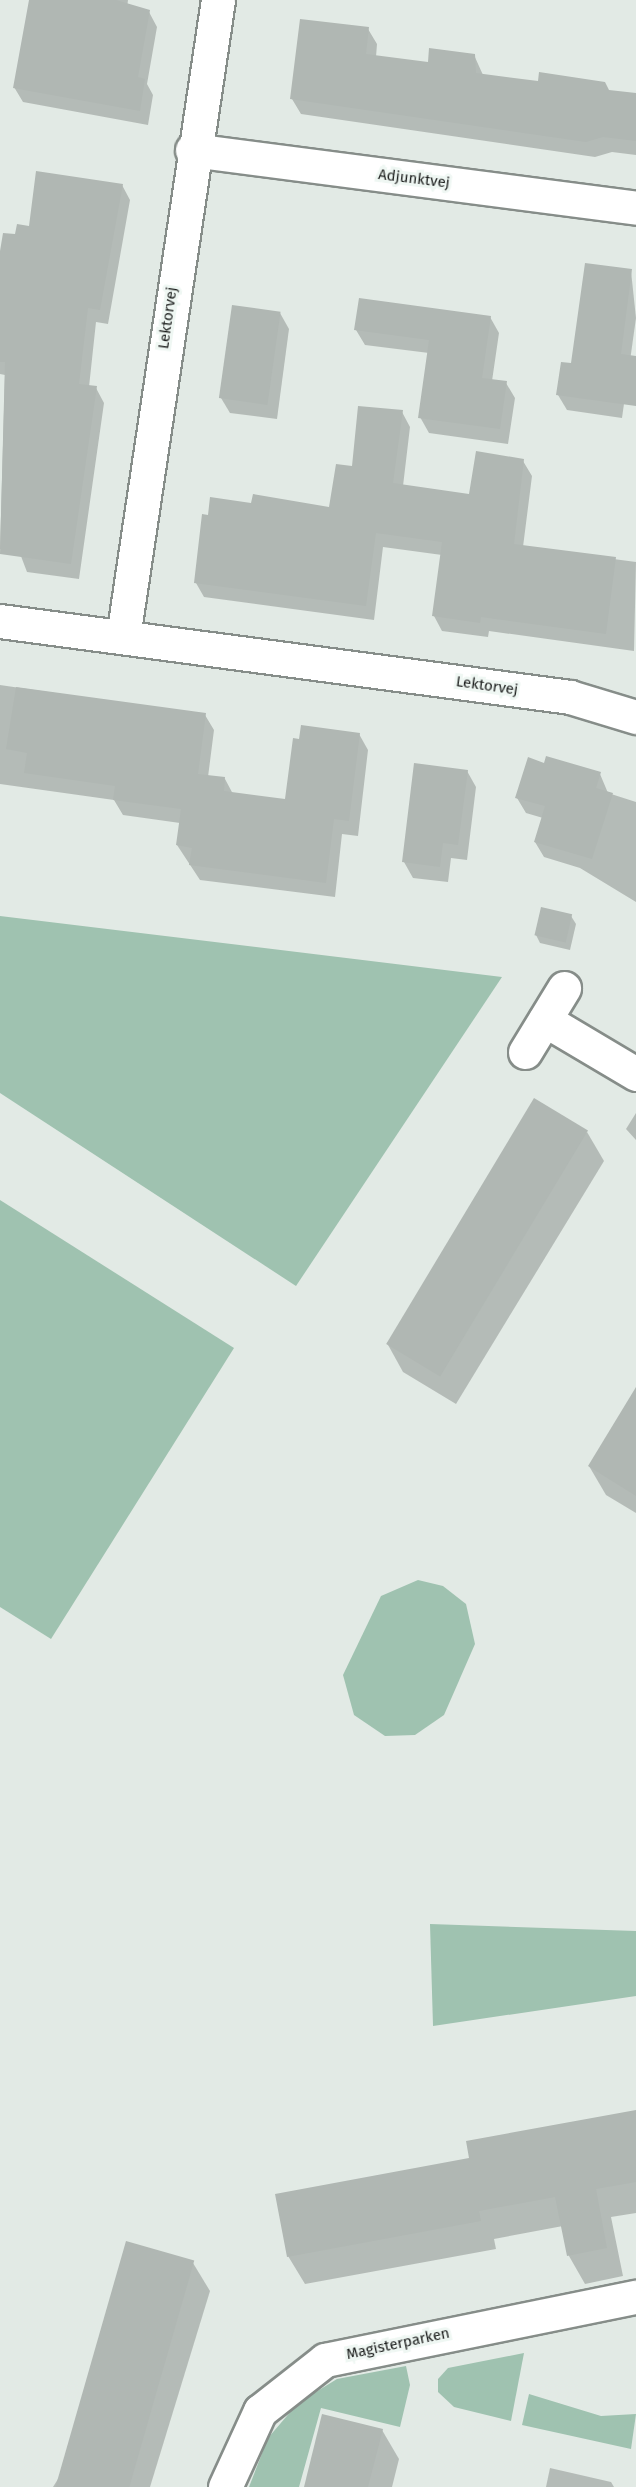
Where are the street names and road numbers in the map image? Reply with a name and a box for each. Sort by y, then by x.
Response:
street label: Adjunktvej [377,166,451,192]
street label: Lektorvej [155,286,181,350]
street label: Lektorvej [455,673,519,699]
street label: Magisterparken [345,2324,451,2364]

